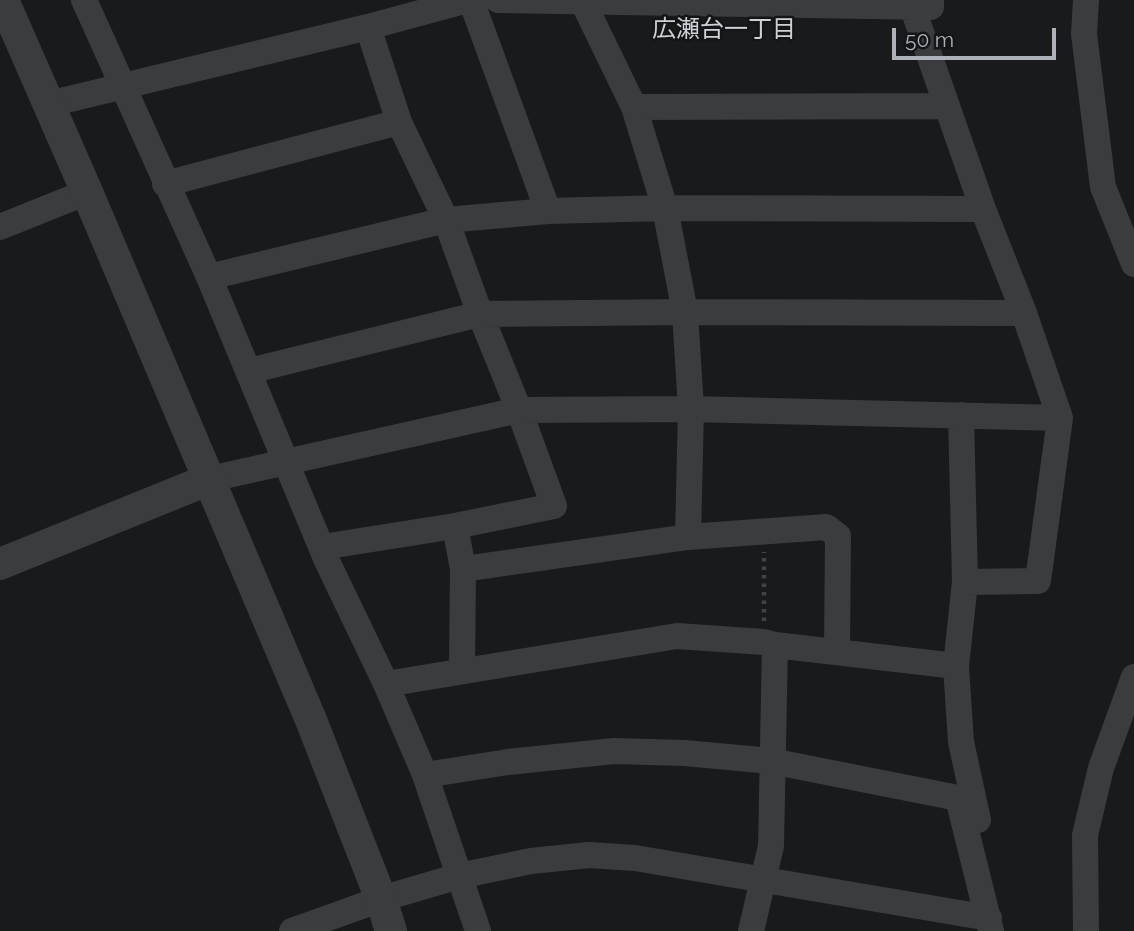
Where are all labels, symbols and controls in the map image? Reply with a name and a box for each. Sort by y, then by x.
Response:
scale bar [896,14,1060,58]
district label: 広瀬台一丁目 [652,16,796,44]
text: 50 m [905,27,954,52]

